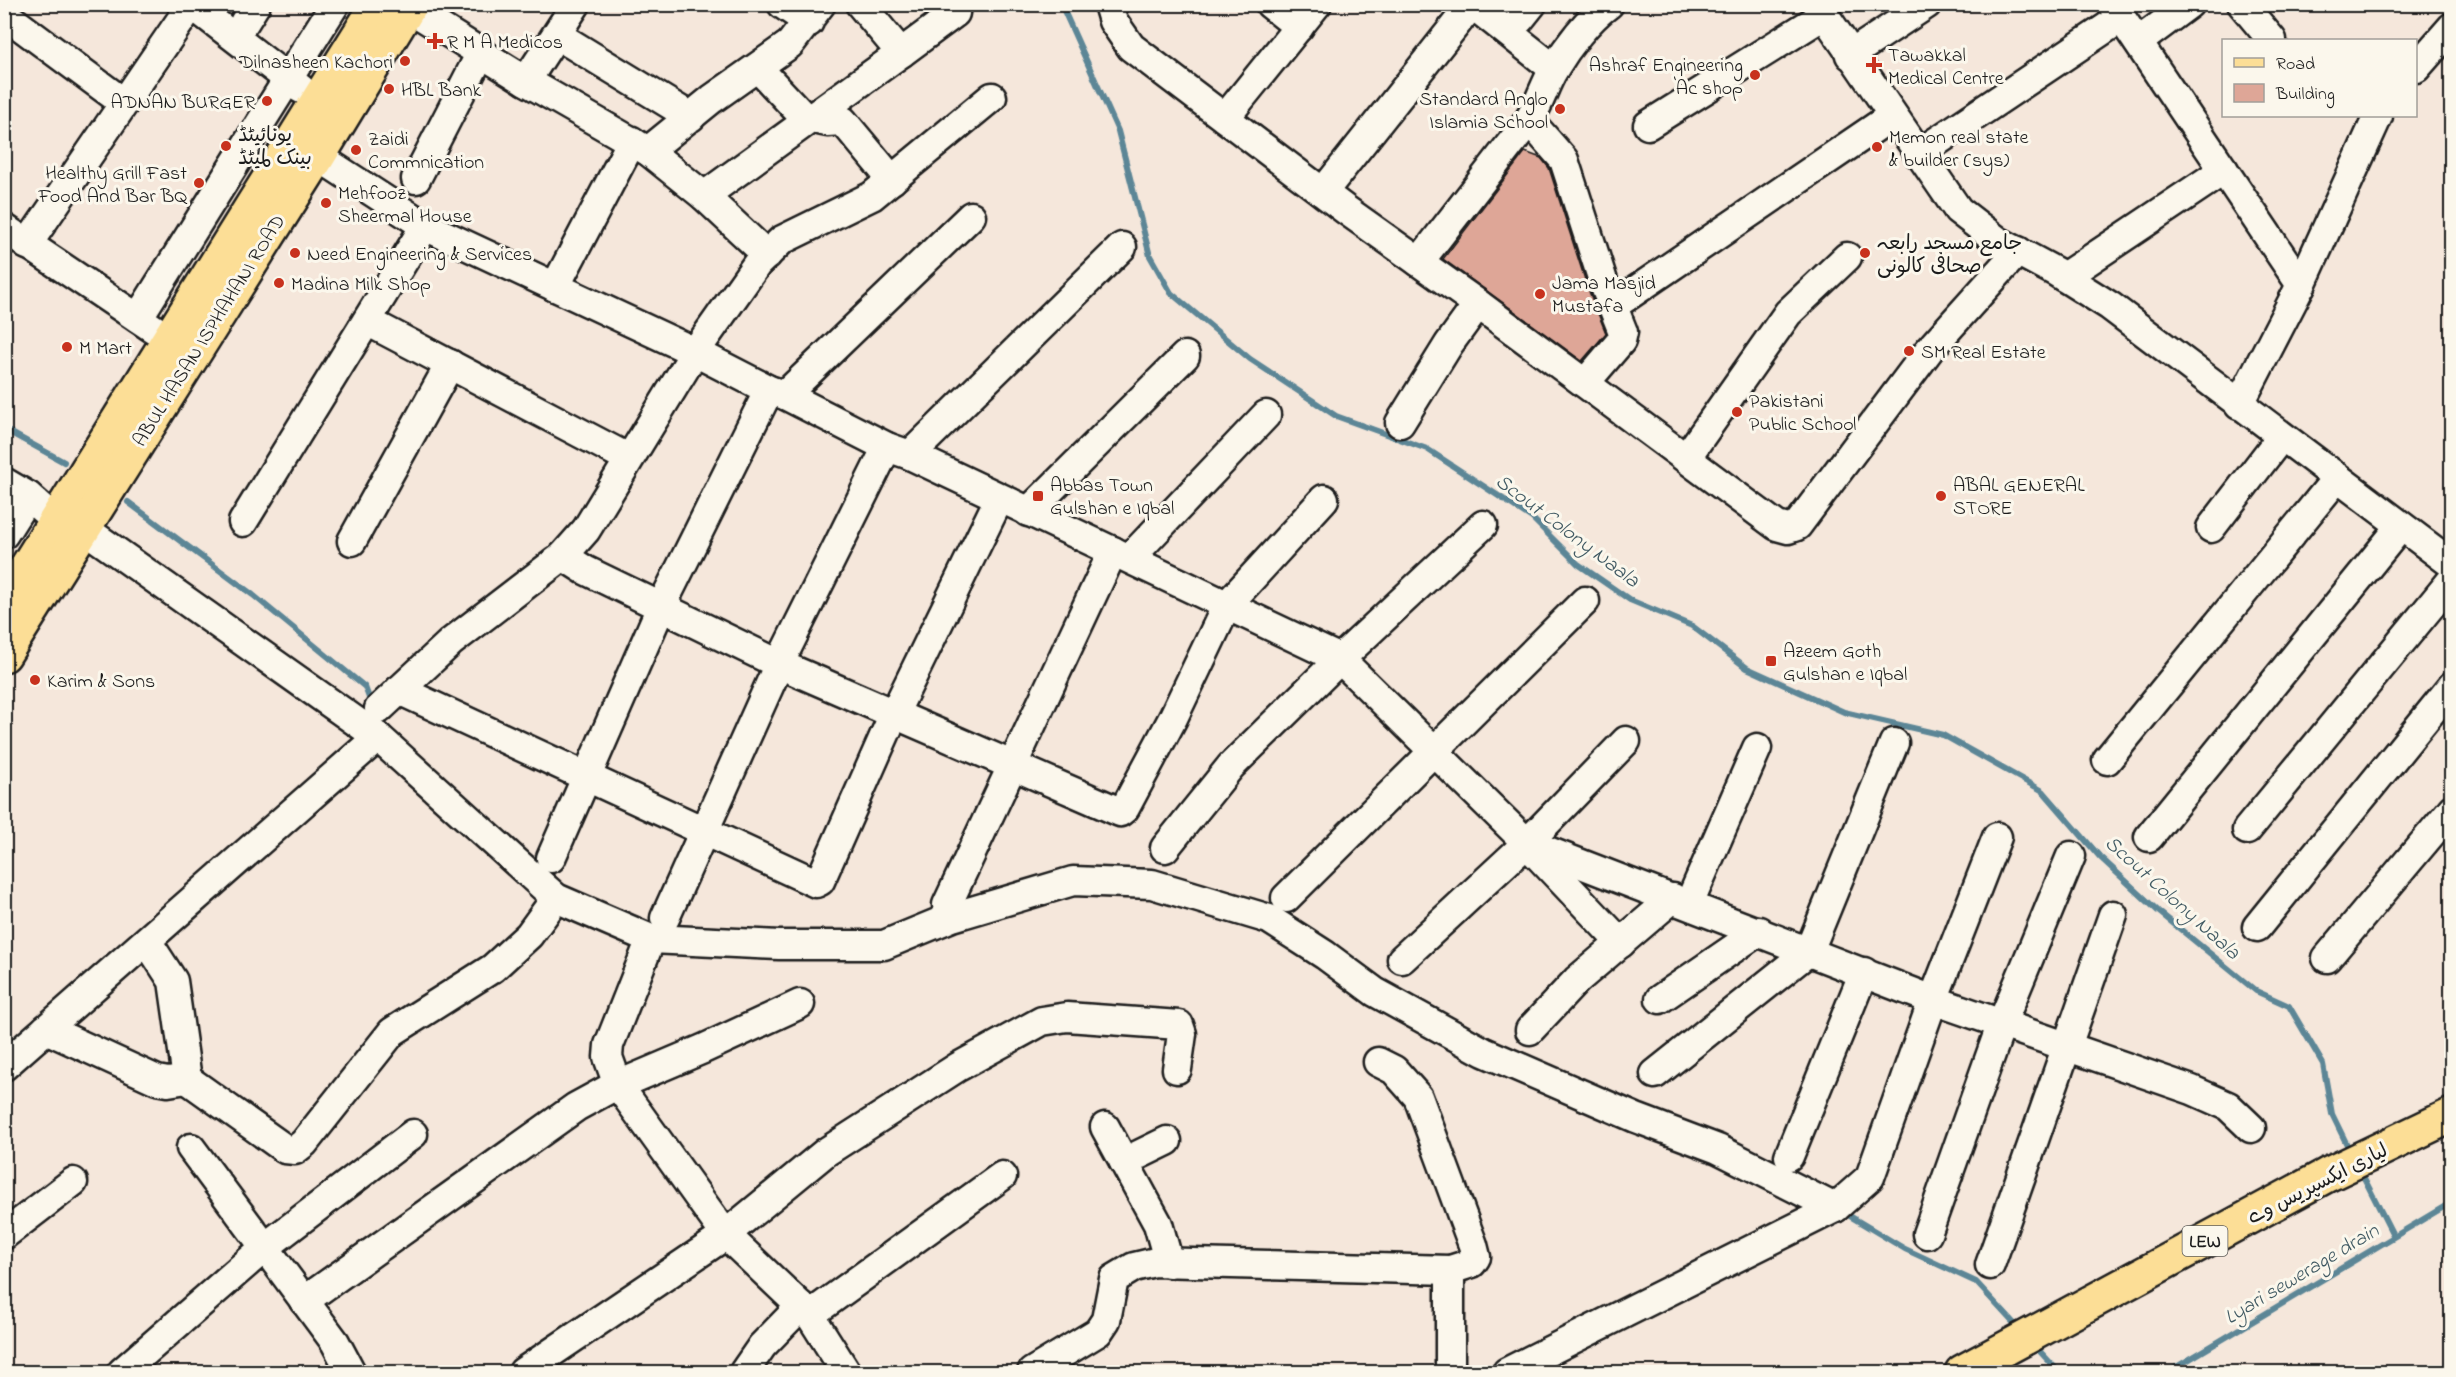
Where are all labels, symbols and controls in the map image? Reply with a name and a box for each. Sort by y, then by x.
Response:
place label: R M A Medicos [447,29,563,58]
marker: R M A Medicos [428,34,442,48]
legend [2222,39,2417,117]
place label: Tawakkal Medical Centre [1888,42,2004,94]
place label: Dilnasheen Kachori [238,49,393,78]
place label: Ashraf Engineering Ac shop [1589,52,1743,104]
text: Road [2276,52,2315,78]
marker: Dilnasheen Kachori [398,54,412,68]
marker: Tawakkal Medical Centre [1865,56,1883,74]
marker: Ashraf Engineering Ac shop [1748,68,1762,82]
place label: HBL Bank [401,77,482,106]
marker: HBL Bank [382,82,396,96]
text: Building [2275,82,2335,109]
place label: Standard Anglo Islamia School [1419,86,1548,138]
place label: ADNAN BURGER [111,89,256,118]
marker: ADNAN BURGER [260,94,274,108]
marker: Standard Anglo Islamia School [1553,102,1567,116]
place label: یونائیٹڈ بینک لمیٹڈ [238,122,312,174]
place label: Memon real state & builder (sys) [1889,124,2029,176]
place label: Zaidi Commnication [368,126,484,178]
marker: یونائیٹڈ بینک لمیٹڈ [219,139,233,153]
marker: Memon real state & builder (sys) [1870,140,1884,154]
marker: Zaidi Commnication [349,143,363,157]
place label: Healthy Grill Fast Food And Bar BQ [38,160,188,212]
marker: Healthy Grill Fast Food And Bar BQ [192,176,206,190]
place label: Mehfooz Sheermal House [338,180,472,232]
marker: Mehfooz Sheermal House [319,196,333,210]
street label: ABUL HASAN ISPHAHANI ROAD [127,210,294,453]
place label: جامع مسجد رابعہ صحافی کالونی [1877,230,2022,282]
place label: Need Engineering & Services [307,241,532,271]
marker: Need Engineering & Services [288,246,302,260]
marker: جامع مسجد رابعہ صحافی کالونی [1858,246,1872,260]
place label: Jama Masjid Mustafa [1552,270,1656,322]
place label: Madina Milk Shop [291,271,431,300]
marker: Madina Milk Shop [272,276,286,290]
marker: Jama Masjid Mustafa [1533,287,1547,301]
place label: M Mart [79,335,132,364]
place label: SM Real Estate [1921,339,2046,368]
marker: M Mart [60,340,74,354]
marker: SM Real Estate [1902,344,1916,358]
place label: Pakistani Public School [1749,388,1856,440]
marker: Pakistani Public School [1730,405,1744,419]
water label: Scout Colony Naala [1489,467,1646,596]
place label: Abbas Town Gulshan e Iqbal [1050,472,1174,524]
place label: ABAL GENERAL STORE [1953,472,2085,524]
marker: Abbas Town Gulshan e Iqbal [1031,489,1045,503]
marker: ABAL GENERAL STORE [1934,489,1948,503]
place label: Azeem Goth Gulshan e Iqbal [1783,638,1907,690]
marker: Azeem Goth Gulshan e Iqbal [1764,654,1778,668]
place label: Karim & Sons [47,668,155,697]
marker: Karim & Sons [28,673,42,687]
water label: Scout Colony Naala [2097,829,2247,968]
street label: لیاری ایکسپریس وے [2243,1137,2394,1233]
water label: Lyari sewerage drain [2219,1216,2386,1334]
road number: LEW [2182,1226,2228,1256]

